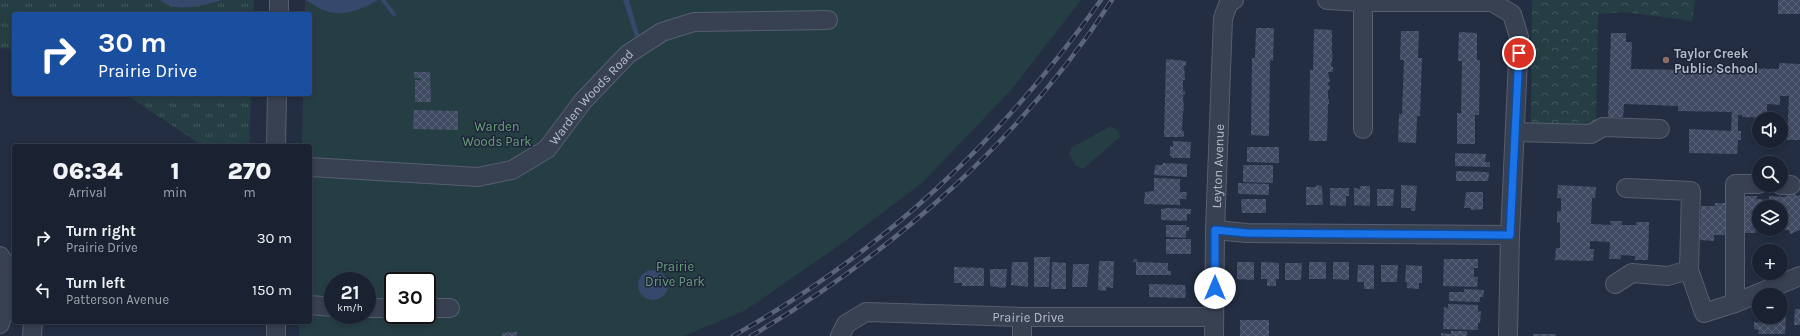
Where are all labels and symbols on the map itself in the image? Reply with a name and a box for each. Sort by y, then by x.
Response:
pin [1502,36,1536,70]
street label: Warden Woods Road [546,46,636,148]
place label: Taylor Creek Public School [1674,46,1758,76]
marker: Taylor Creek Public School [1661,55,1671,65]
park label: Warden Woods Park [462,119,532,149]
street label: Leyton Avenue [1209,123,1227,209]
park label: Prairie Drive Park [645,259,705,289]
position arrow [1194,267,1236,309]
speed limit sign: 30 [384,272,436,324]
street label: Prairie Drive [992,309,1064,325]

